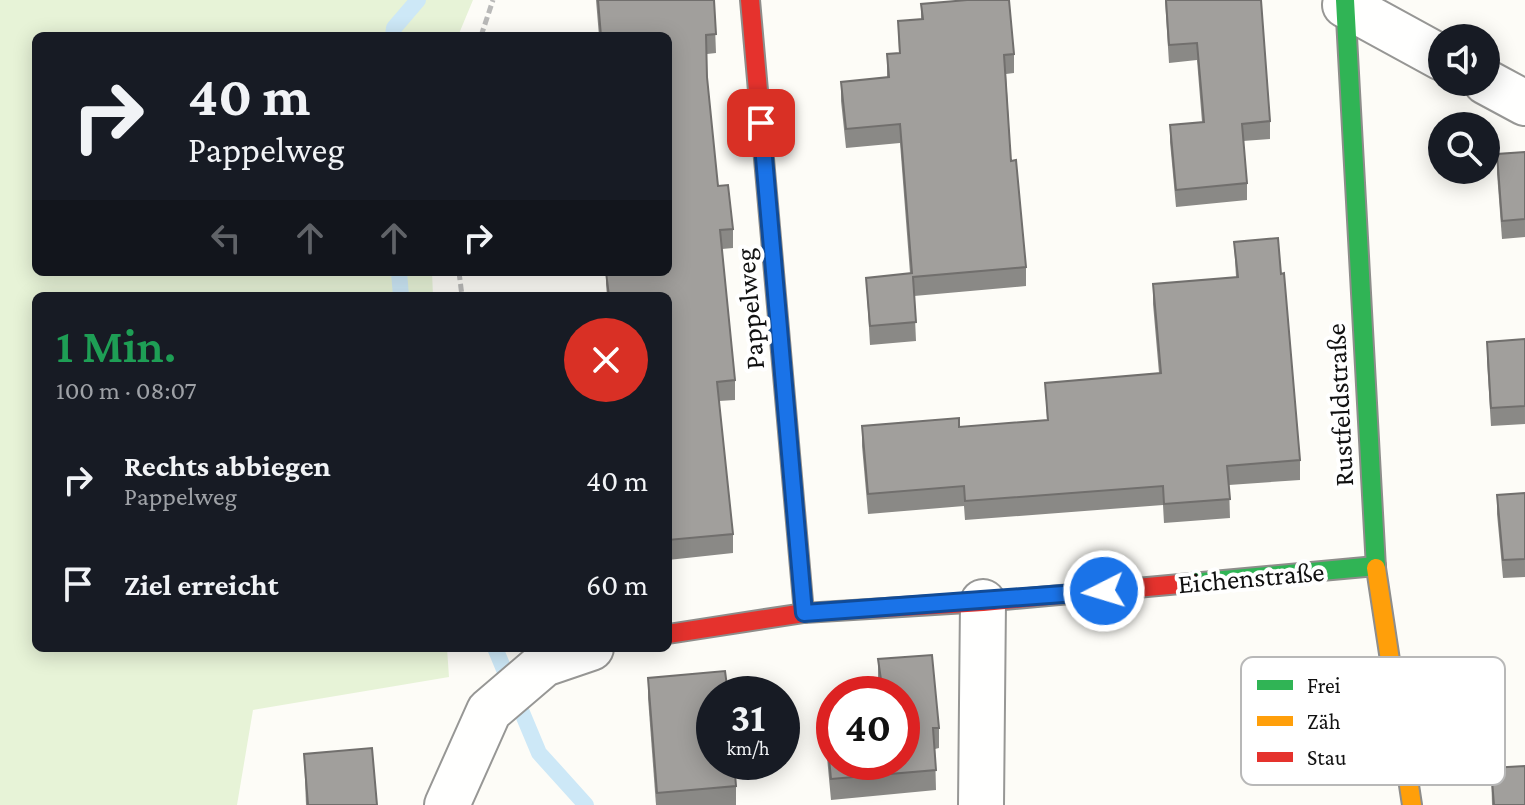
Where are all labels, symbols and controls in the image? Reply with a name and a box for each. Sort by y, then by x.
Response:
map controls [1428,24,1500,184]
button: sound [1428,24,1500,96]
icon: right [56,64,160,168]
text: 40 m [188,65,310,127]
pin [727,89,795,157]
icon: arrive [739,101,783,145]
button: search [1428,112,1500,184]
text: Pappelweg [188,130,345,170]
icon: left [204,216,248,260]
icon: ahead [288,216,332,260]
icon: ahead [372,216,416,260]
icon: right [456,216,500,260]
street label: Pappelweg [729,246,770,371]
button: close [564,318,648,402]
text: 1 Min. [56,319,176,372]
street label: Rustfeldstraße [1320,323,1359,487]
text: 100 m · 08:07 [56,376,197,405]
text: Rechts abbiegen [124,449,331,482]
icon: right [56,458,100,502]
text: 40 m [586,464,648,497]
text: Pappelweg [124,482,237,511]
position arrow [1062,549,1146,633]
street label: Eichenstraße [1177,556,1326,599]
icon: arrive [56,562,100,606]
text: Ziel erreicht [124,568,279,601]
text: 60 m [586,568,648,601]
legend [1241,657,1505,785]
text: Frei [1307,673,1341,698]
speed limit sign: 40 [816,676,920,780]
text: 31 [731,695,765,740]
text: Zäh [1307,709,1341,734]
text: km/h [726,737,770,759]
text: Stau [1307,745,1347,770]

